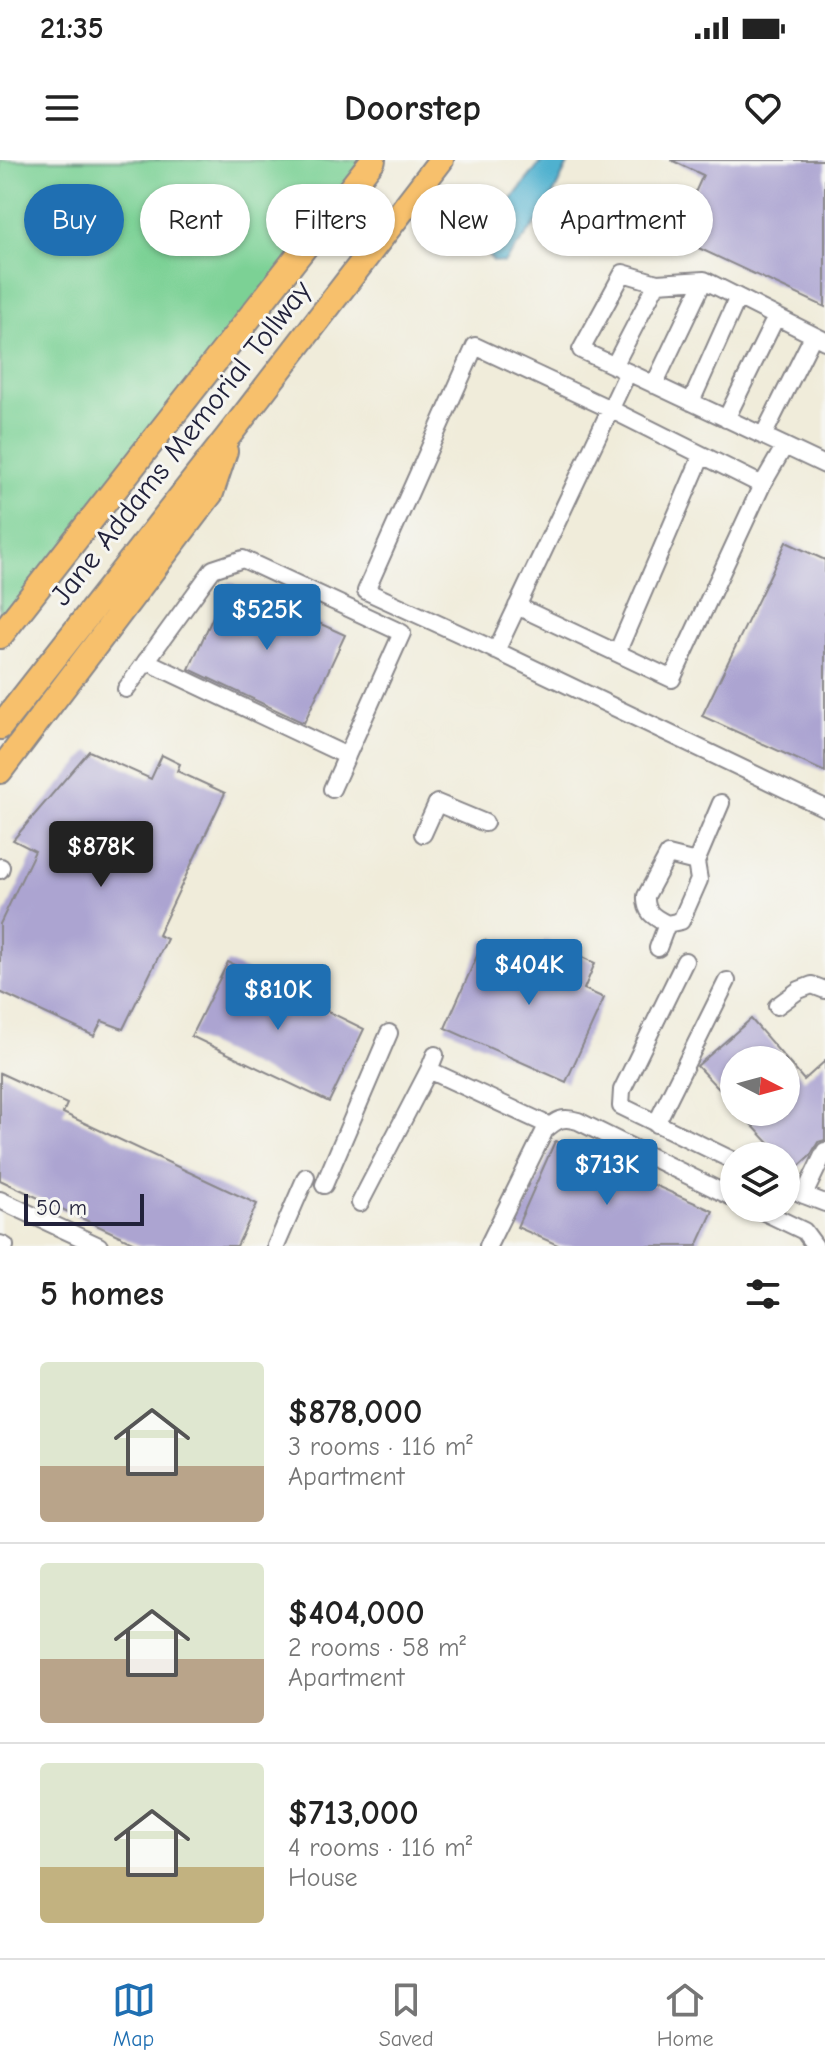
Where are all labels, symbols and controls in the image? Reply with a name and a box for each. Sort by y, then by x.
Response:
text: 21:35 [40,11,104,46]
icon: menu [40,86,84,130]
icon: heart [741,86,785,130]
text: Doorstep [344,88,481,129]
chip: Buy [24,184,124,256]
chip: Rent [140,184,250,256]
chip: Filters [266,184,395,256]
chip: New [411,184,516,256]
chip: Apartment [532,184,713,256]
street label: Jane Addams Memorial Tollway [43,273,319,612]
pin: $525K [211,584,323,652]
text: $525K [232,595,302,625]
pin: $878K [45,821,157,889]
text: $878K [67,832,135,862]
pin: $404K [473,939,585,1007]
text: $404K [494,950,564,980]
pin: $810K [222,964,334,1032]
text: $810K [244,975,312,1005]
north arrow [720,1046,800,1126]
map controls [720,1046,800,1222]
pin: $713K [551,1139,663,1207]
button: layers [720,1142,800,1222]
text: $713K [574,1150,640,1180]
scale bar [24,1190,144,1226]
text: 50 m [36,1195,87,1221]
icon: filters [741,1272,785,1316]
text: 5 homes [40,1274,164,1314]
text: $878,000 [288,1392,422,1432]
icon: home [104,1394,200,1490]
text: 3 rooms · 116 m² [288,1432,473,1462]
text: Apartment [288,1462,404,1492]
text: $404,000 [288,1593,425,1633]
icon: home [104,1595,200,1691]
text: 2 rooms · 58 m² [288,1633,466,1663]
text: Apartment [288,1663,404,1693]
text: $713,000 [288,1793,419,1833]
icon: home [104,1795,200,1891]
text: 4 rooms · 116 m² [288,1833,472,1863]
text: House [288,1863,358,1893]
tab: Map [112,1978,156,2052]
tab: Saved [379,1978,434,2052]
tab: Home [657,1978,713,2052]

